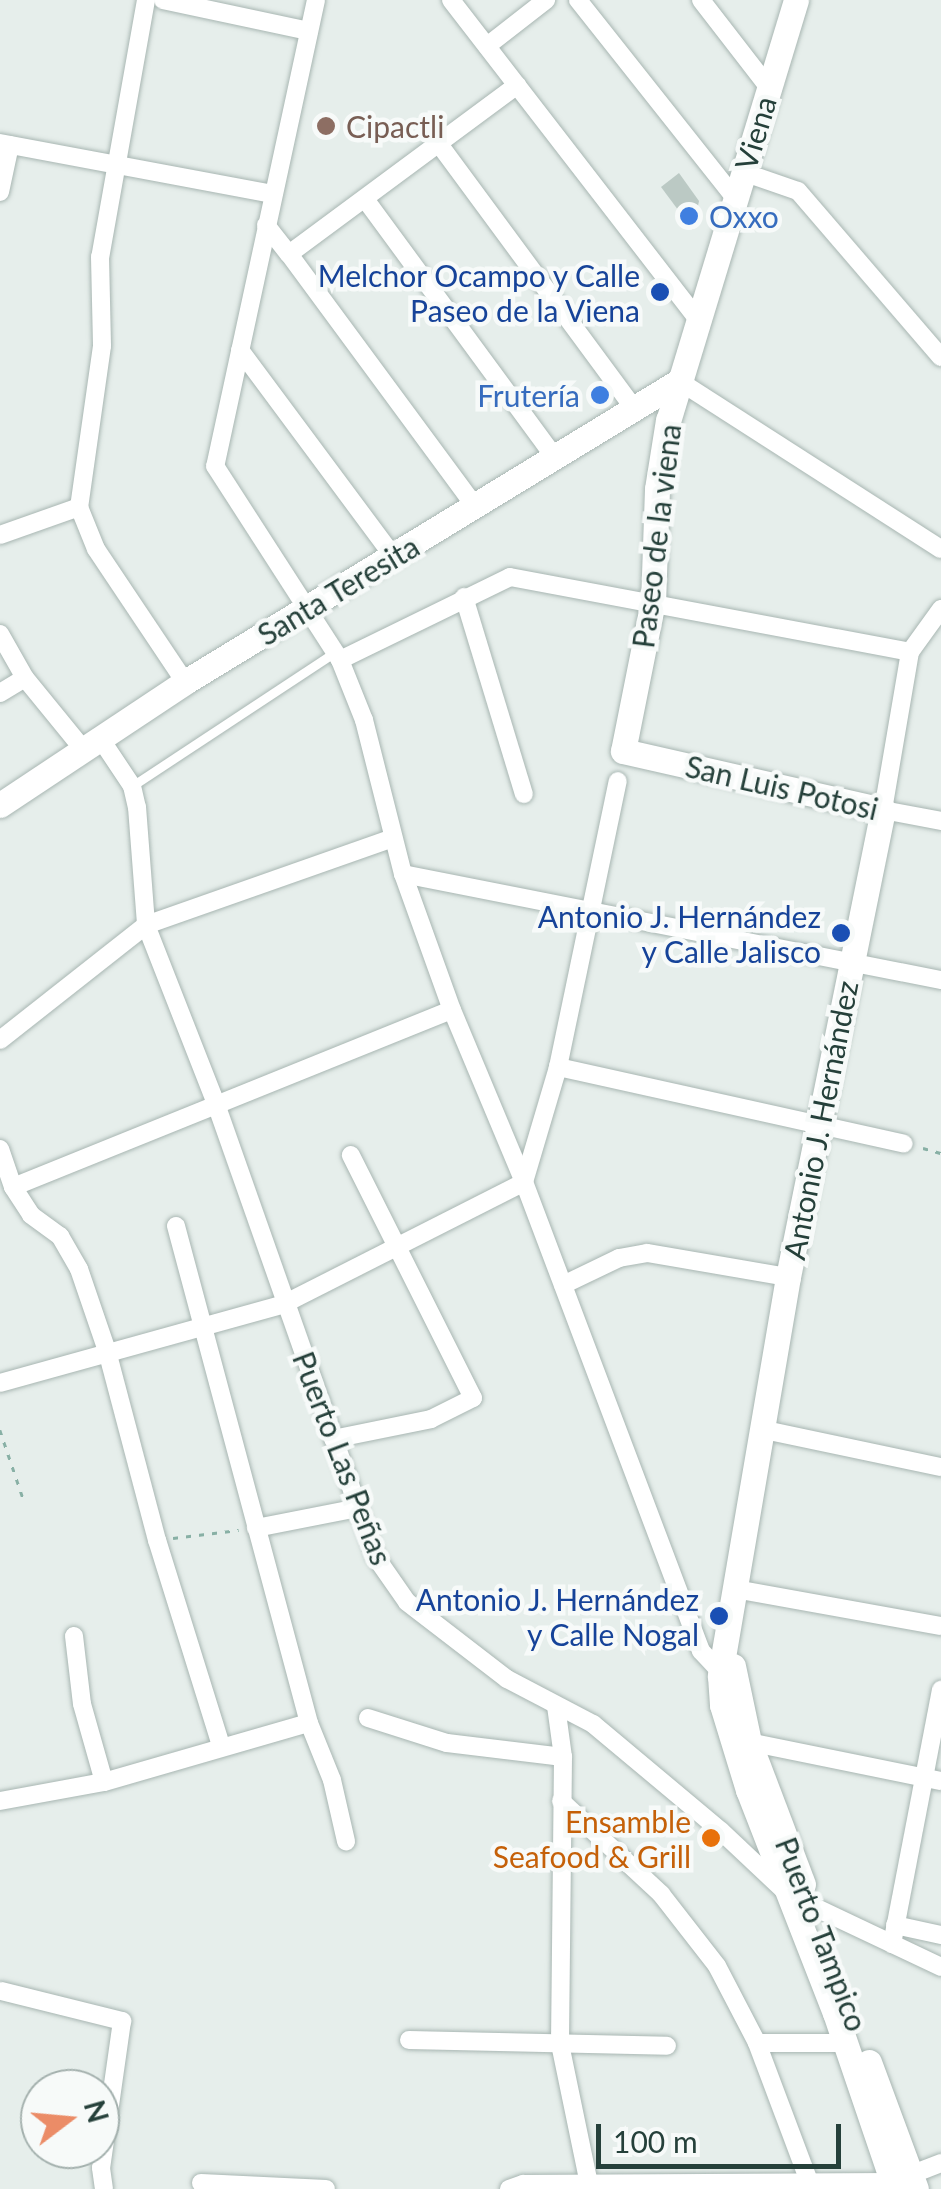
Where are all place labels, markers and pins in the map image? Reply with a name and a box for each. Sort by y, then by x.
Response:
place label: Cipactli [346,108,444,144]
marker: Cipactli [315,115,337,137]
place label: Oxxo [709,198,779,234]
marker: Oxxo [678,205,700,227]
place label: Melchor Ocampo y Calle Paseo de la Viena [316,257,640,328]
marker: Melchor Ocampo y Calle Paseo de la Viena [649,281,671,303]
place label: Frutería [477,377,580,413]
marker: Frutería [589,384,611,406]
place label: Antonio J. Hernández y Calle Jalisco [537,898,821,968]
marker: Antonio J. Hernández y Calle Jalisco [830,922,852,944]
place label: Antonio J. Hernández y Calle Nogal [415,1581,699,1652]
marker: Antonio J. Hernández y Calle Nogal [708,1605,730,1627]
place label: Ensamble Seafood & Grill [493,1803,691,1874]
marker: Ensamble Seafood & Grill [700,1827,722,1849]

